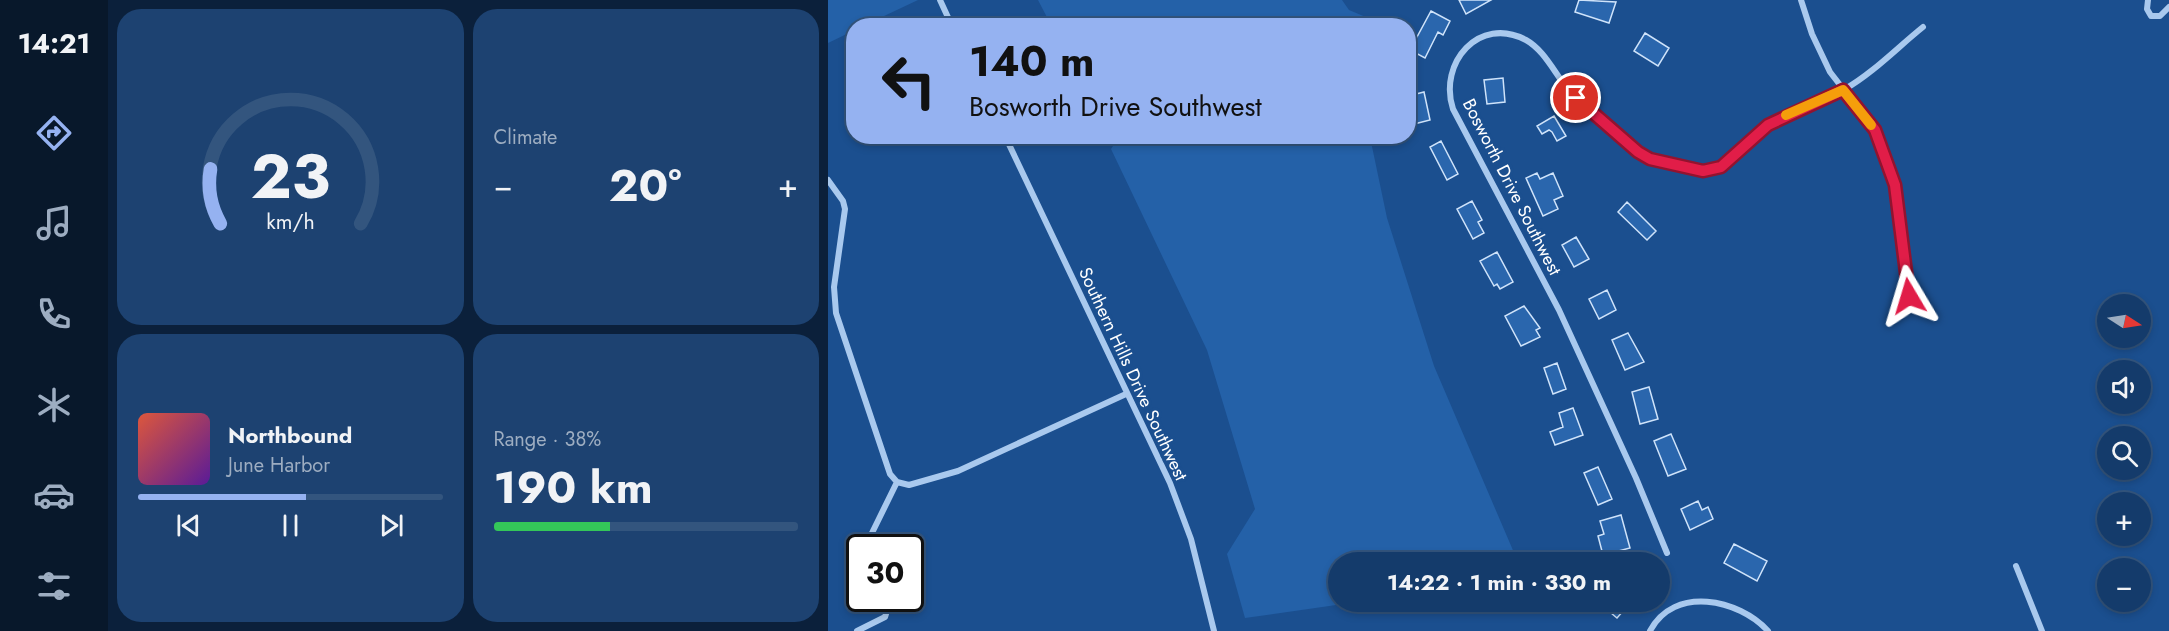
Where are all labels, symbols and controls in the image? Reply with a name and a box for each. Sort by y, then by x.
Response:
text: 14:21 [18,24,90,63]
text: 140 m [969,31,1095,92]
icon: left [870,42,948,120]
pin [1550,72,1601,123]
icon: arrive [1559,81,1592,114]
text: Bosworth Drive Southwest [969,87,1262,126]
street label: Bosworth Drive Southwest [1456,94,1568,280]
icon: directions [33,112,75,154]
text: Climate [494,123,557,152]
text: 23 [250,131,330,221]
text: 20° [609,153,682,218]
text: − [494,162,513,209]
text: + [778,162,798,209]
icon: music [33,202,75,244]
text: km/h [266,206,314,237]
street label: Southern Hills Drive Southwest [1072,263,1194,486]
position arrow [1877,264,1941,328]
icon: phone [33,293,75,335]
north arrow [2097,294,2151,348]
map controls [2097,294,2151,612]
button: sound [2097,360,2151,414]
icon: climate [33,384,75,426]
text: Northbound [228,419,352,451]
text: Range · 38% [494,425,601,454]
button: search [2097,426,2151,480]
text: June Harbor [228,451,330,480]
text: 190 km [494,455,653,520]
icon: car [33,474,75,516]
button: + [2097,492,2151,546]
icon: previous [172,509,205,542]
icon: pause [274,509,307,542]
icon: next [375,509,408,542]
speed limit sign: 30 [846,534,924,612]
button: − [2097,558,2151,612]
icon: filters [33,565,75,607]
text: 14:22 · 1 min · 330 m [1387,566,1611,598]

